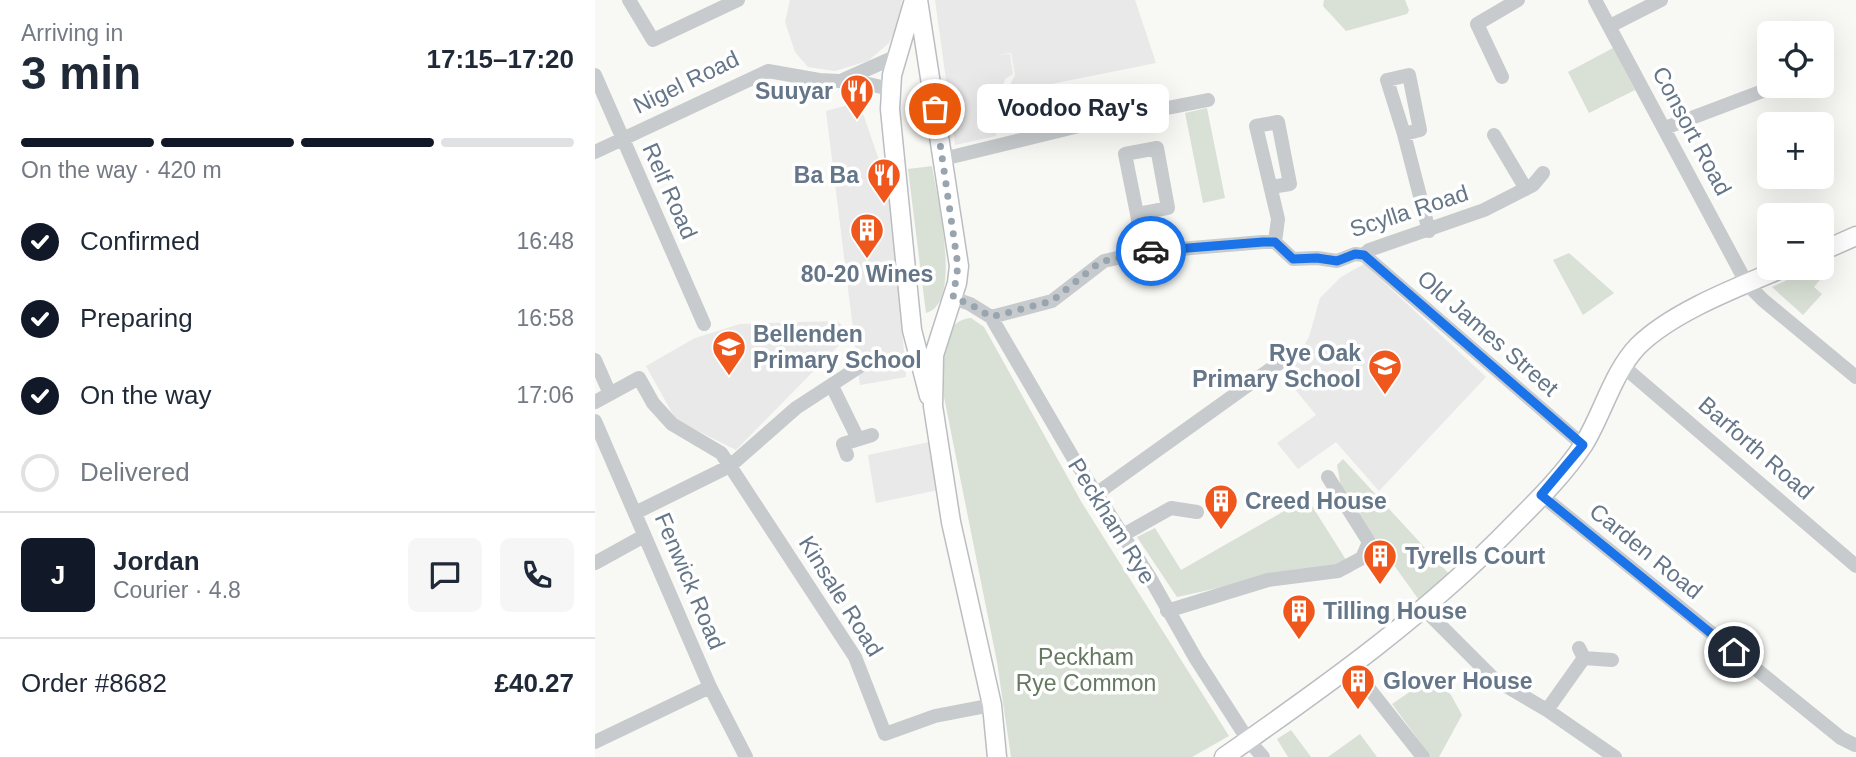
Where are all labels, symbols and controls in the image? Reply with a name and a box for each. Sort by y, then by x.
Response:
text: Arriving in [21,20,123,46]
map controls [1757,21,1834,280]
button: locate [1757,21,1834,98]
text: 17:15–17:20 [427,44,574,74]
street label: Nigel Road [629,45,743,119]
text: 3 min [21,47,141,99]
street label: Consort Road [1647,62,1737,200]
restaurant icon: Suuyar [838,72,876,121]
place label: Suuyar [755,78,833,104]
pin [905,79,965,139]
callout: Voodoo Ray's [977,84,1169,134]
icon: bag [916,90,954,128]
text: Voodoo Ray's [998,95,1148,121]
button: + [1757,112,1834,189]
street label: Relf Road [637,139,703,243]
restaurant icon: Ba Ba [865,156,903,205]
text: On the way · 420 m [21,157,222,183]
place label: Ba Ba [794,162,859,188]
street label: Scylla Road [1347,180,1471,242]
button: − [1757,203,1834,280]
building icon: 80-20 Wines [848,211,886,260]
courier [1116,216,1186,286]
icon: check [21,223,59,261]
text: Confirmed [80,226,200,256]
text: 16:48 [516,228,574,254]
icon: car [1132,232,1170,270]
place label: 80-20 Wines [801,261,933,287]
street label: Old James Street [1412,265,1564,401]
icon: check [21,300,59,338]
text: Preparing [80,303,193,333]
text: 16:58 [516,305,574,331]
place label: Bellenden Primary School [753,321,922,373]
school or university icon: Bellenden Primary School [710,328,748,377]
place label: Rye Oak Primary School [1192,340,1361,392]
school or university icon: Rye Oak Primary School [1366,347,1404,396]
icon: check [21,377,59,415]
text: On the way [80,380,212,410]
text: 17:06 [516,382,574,408]
street label: Barforth Road [1693,391,1819,505]
street label: Peckham Rye [1063,453,1161,589]
text: Delivered [80,457,190,487]
building icon: Creed House [1202,482,1240,531]
place label: Creed House [1245,488,1387,514]
street label: Carden Road [1585,498,1707,604]
street label: Fenwick Road [650,509,730,653]
street label: Kinsale Road [794,531,888,661]
building icon: Tyrells Court [1361,537,1399,586]
button: chat [408,538,482,612]
button: phone [500,538,574,612]
place label: Tyrells Court [1405,543,1545,569]
text: Jordan [113,546,200,576]
text: J [51,560,65,590]
text: Courier · 4.8 [113,577,241,603]
building icon: Tilling House [1280,592,1318,641]
place label: Tilling House [1323,598,1467,624]
pin [1704,622,1764,682]
icon: home [1715,633,1753,671]
park label: Peckham Rye Common [1016,644,1156,696]
building icon: Glover House [1339,662,1377,711]
text: Order #8682 [21,668,167,698]
text: £40.27 [494,668,574,698]
place label: Glover House [1383,668,1533,694]

